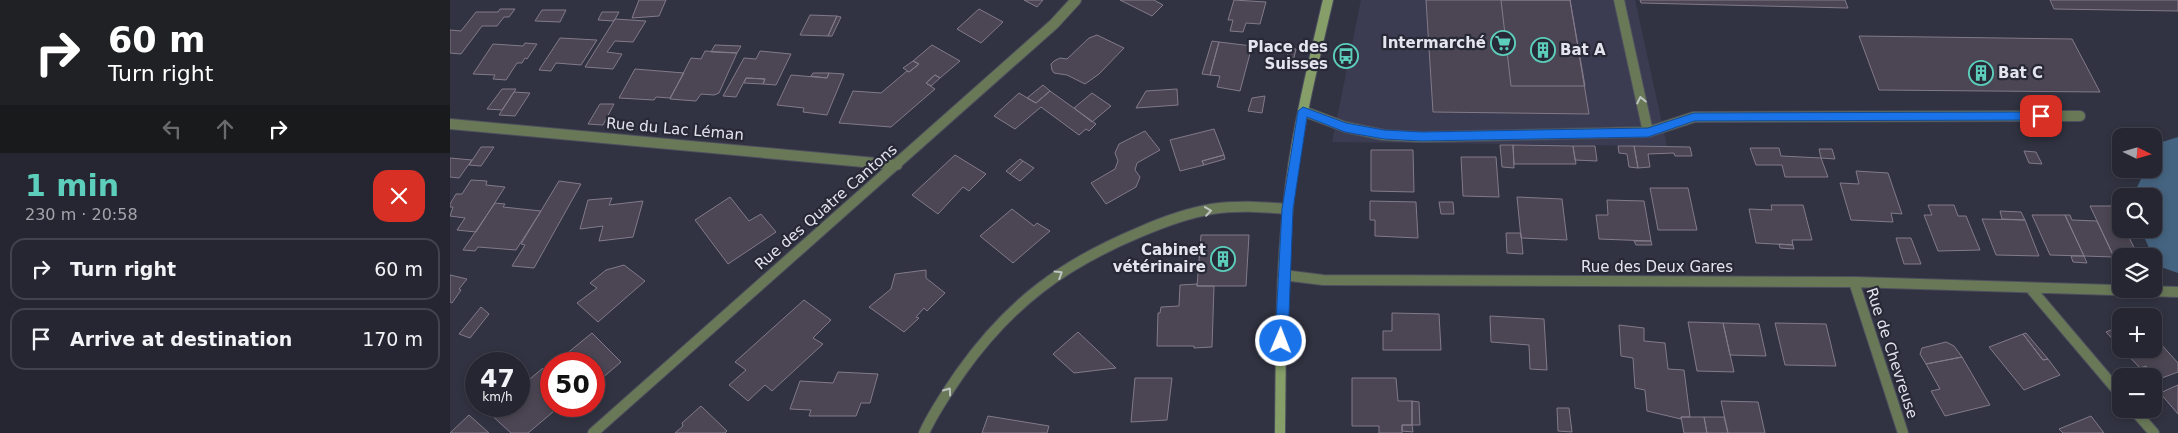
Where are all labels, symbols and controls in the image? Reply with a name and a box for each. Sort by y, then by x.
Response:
icon: right [25,20,90,85]
text: 60 m [108,20,205,60]
supermarket icon: Intermarché [1490,30,1516,56]
place label: Intermarché [1382,34,1486,52]
building icon: Bat A [1530,37,1556,63]
place label: Place des Suisses [1248,38,1328,73]
place label: Bat A [1560,41,1606,59]
bus stop icon: Place des Suisses [1333,43,1359,69]
building icon: Bat C [1968,60,1994,86]
text: Turn right [108,61,213,86]
place label: Bat C [1998,64,2043,82]
pin [2020,95,2062,137]
one-way arrow [1636,96,1647,105]
icon: arrive [2027,102,2055,130]
street label: Rue du Lac Léman [605,114,745,144]
icon: left [158,115,186,143]
icon: ahead [211,115,239,143]
icon: right [264,115,292,143]
north arrow [2112,128,2162,178]
map controls [2112,128,2162,418]
street label: Rue des Quatre Cantons [751,140,901,274]
text: 1 min [25,168,119,203]
button: close [373,170,425,222]
button: search [2112,188,2162,238]
text: 230 m · 20:58 [25,205,138,224]
one-way arrow [1203,206,1212,216]
place label: Cabinet vétérinaire [1113,241,1206,276]
building icon: Cabinet vétérinaire [1210,246,1236,272]
button: layers [2112,248,2162,298]
icon: right [27,255,55,283]
text: Turn right [70,258,176,280]
text: 60 m [374,258,423,280]
street label: Rue des Deux Gares [1581,258,1733,276]
one-way arrow [1054,271,1063,281]
street label: Rue de Chevreuse [1862,285,1922,421]
button: + [2112,308,2162,358]
position arrow [1254,314,1306,366]
icon: arrive [27,325,55,353]
text: Arrive at destination [70,328,292,350]
text: 170 m [362,328,423,350]
speed limit sign: 50 [540,352,605,417]
text: 47 [480,364,515,393]
button: − [2112,368,2162,418]
one-way arrow [942,387,951,397]
text: km/h [482,390,513,404]

